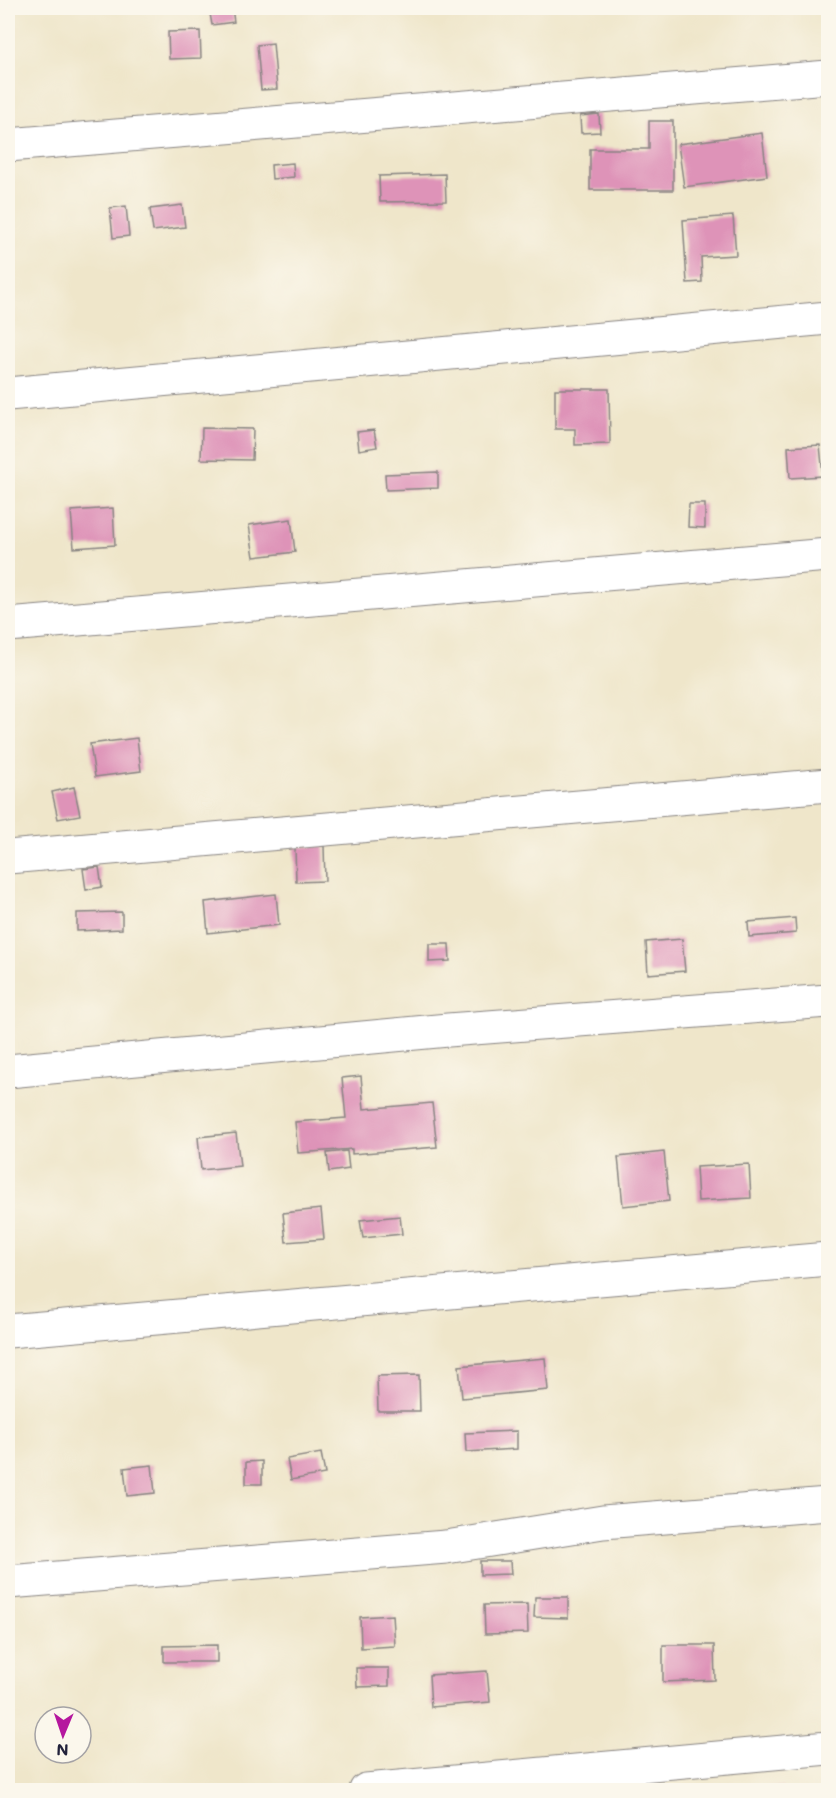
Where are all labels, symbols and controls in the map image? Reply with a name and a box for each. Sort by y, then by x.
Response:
north arrow [33,1705,93,1765]
text: N [56,1740,69,1761]

